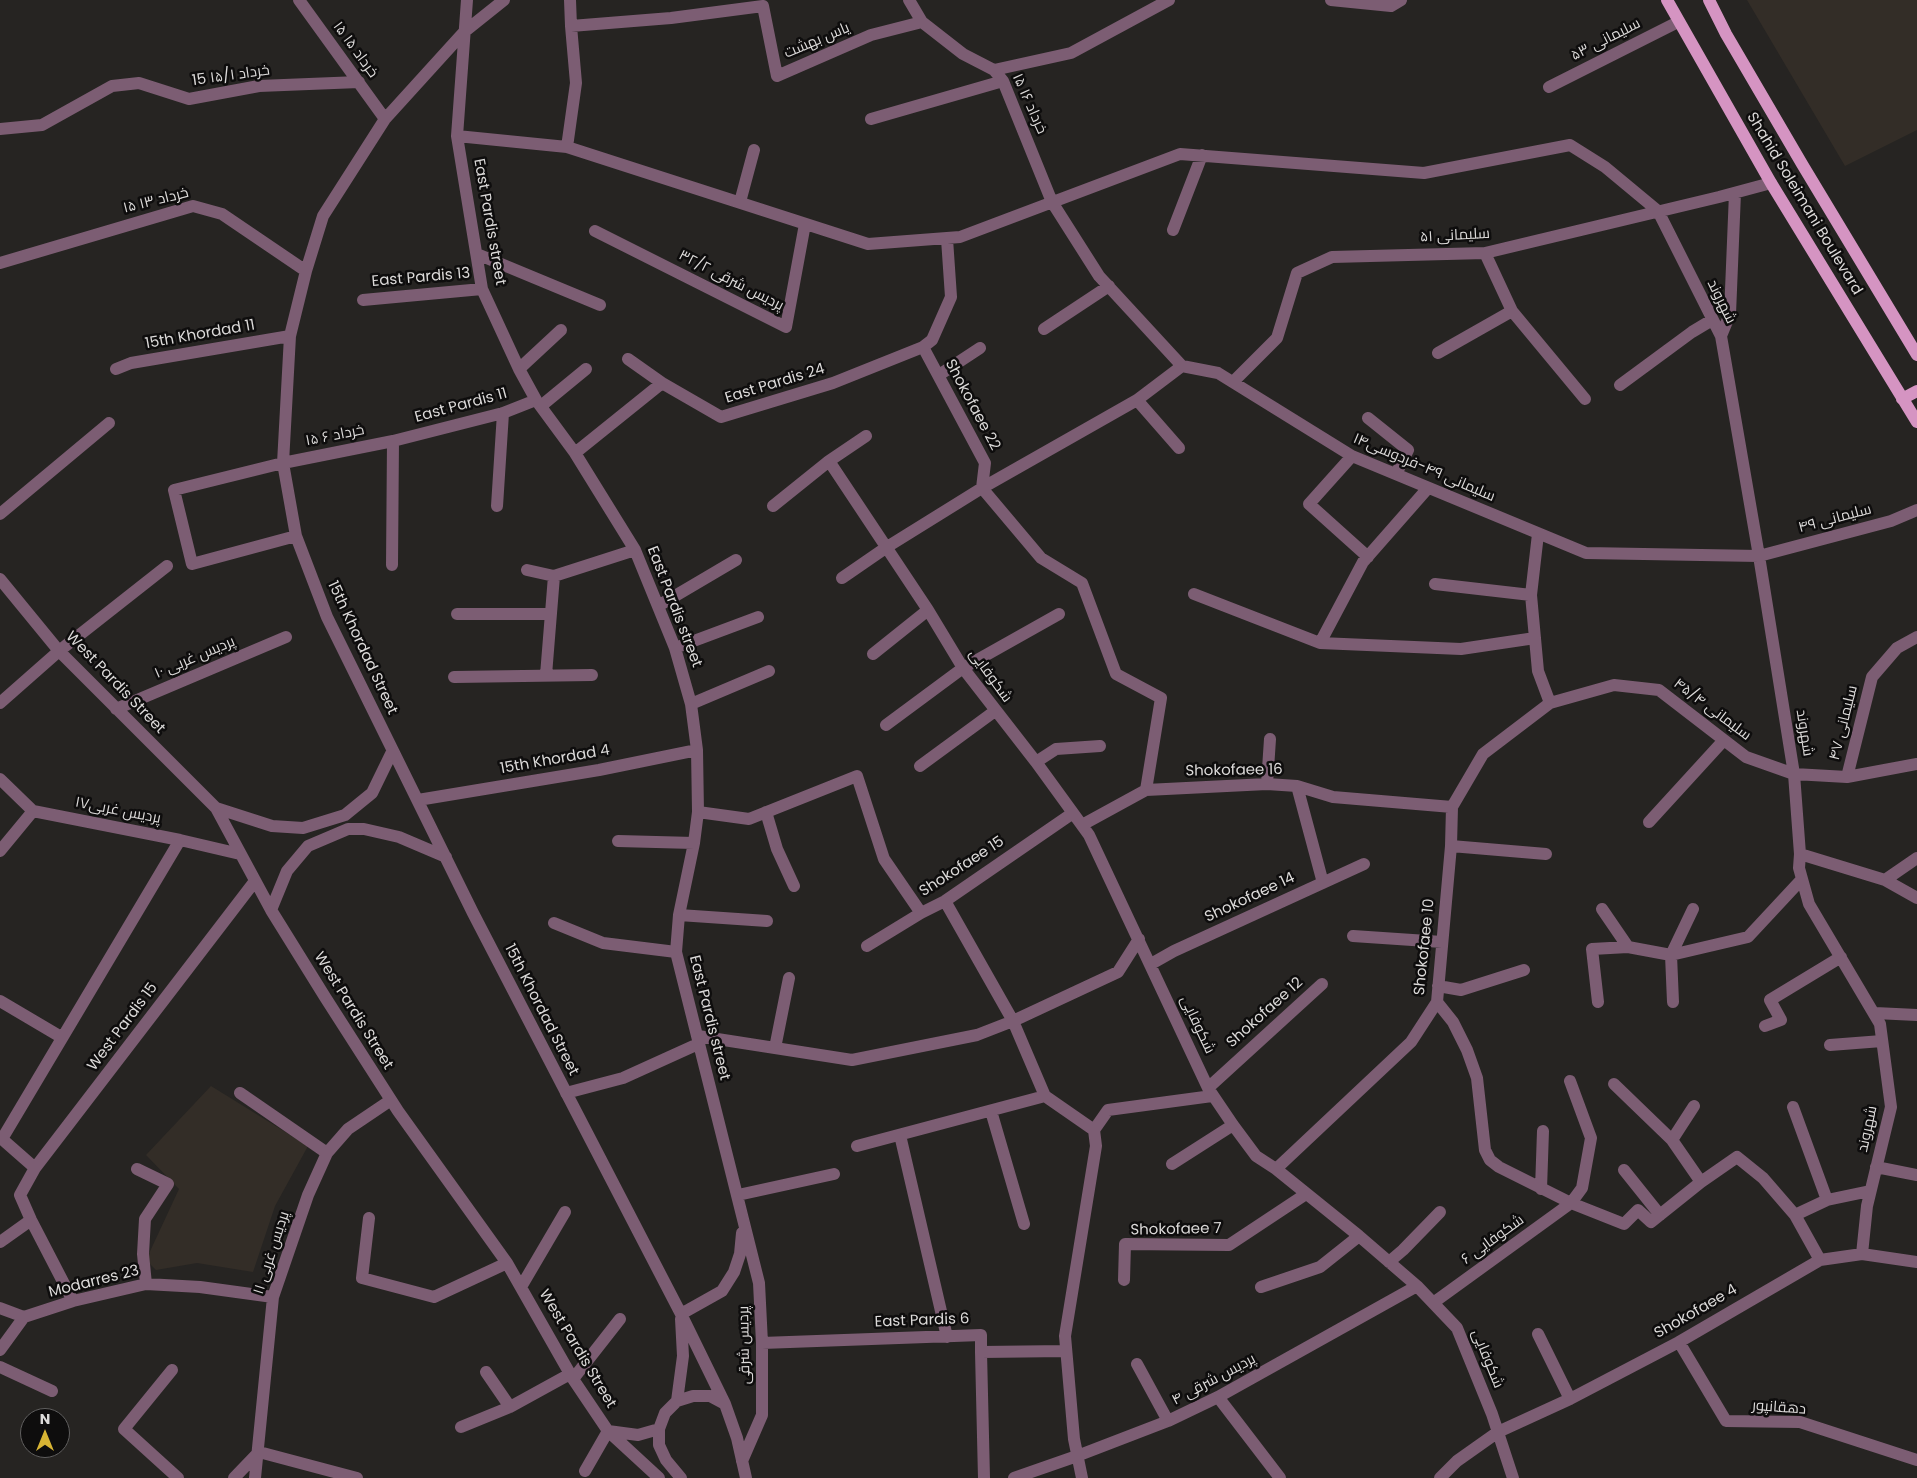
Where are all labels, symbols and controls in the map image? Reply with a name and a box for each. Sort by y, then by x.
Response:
street label: سلیمانی ۵۳ [1568,15,1644,65]
street label: ۱۵ خرداد ۱۵ [329,18,381,82]
street label: یاس بهشت [781,19,853,63]
street label: 15 خرداد ۱۵/۱ [191,62,271,90]
street label: ۱۵ خرداد ۱۶ [1008,71,1050,137]
street label: Shahid Soleimani Boulevard [1742,110,1866,298]
street label: East Pardis street [469,157,509,287]
street label: ۱۵ خرداد ۱۳ [121,184,191,218]
street label: سلیمانی ۵۱ [1420,225,1490,247]
street label: پردیس شرقی ۳۲/۲ [675,247,787,315]
street label: East Pardis 13 [371,265,471,291]
street label: شهروند [1703,277,1739,327]
street label: 15th Khordad 11 [144,316,256,354]
street label: Shokofaee 22 [941,357,1003,453]
street label: East Pardis 24 [723,360,827,408]
street label: East Pardis 11 [413,385,509,427]
street label: ۱۵ خرداد ۶ [304,422,366,450]
street label: سلیمانی ۴۹-فردوسی۱۴ [1350,430,1498,506]
street label: سلیمانی ۴۹ [1796,501,1874,537]
street label: East Pardis street [643,544,705,670]
street label: 15th Khordad Street [323,578,401,718]
street label: West Pardis Street [62,628,168,738]
street label: پردیس غربی ۱۰ [152,633,238,683]
street label: شکوفایی [965,646,1015,706]
street label: سلیمانی ۴۵/۴ [1670,675,1754,745]
street label: سلیمانی ۴۷ [1826,684,1862,762]
street label: شهروند [1791,708,1817,758]
street label: 15th Khordad 4 [499,742,611,778]
street label: Shokofaee 16 [1185,761,1283,781]
street label: پردیس غربی۱۷ [74,794,162,828]
street label: Shokofaee 15 [916,833,1008,901]
street label: Shokofaee 14 [1202,869,1298,927]
street label: Shokofaee 10 [1411,898,1439,996]
street label: 15th Khordad Street [500,941,582,1079]
street label: West Pardis Street [310,949,396,1073]
street label: East Pardis street [685,954,733,1082]
street label: Shokofaee 12 [1223,974,1307,1052]
street label: West Pardis 15 [84,979,162,1075]
street label: شکوفایی [1176,993,1218,1057]
street label: شهروند [1854,1104,1882,1154]
street label: پردیس غربی ۱۱ [250,1209,294,1297]
street label: شکوفایی ۶ [1458,1211,1528,1269]
street label: Shokofaee 7 [1130,1220,1222,1240]
street label: Modarres 23 [47,1262,141,1302]
street label: Shokofaee 4 [1651,1281,1741,1343]
street label: West Pardis Street [534,1286,620,1412]
street label: پردیس شرقی [735,1306,755,1384]
street label: East Pardis 6 [874,1310,970,1332]
street label: شکوفایی [1467,1327,1507,1391]
street label: پردیس شرقی ۴ [1169,1350,1259,1410]
street label: دهقانپور [1751,1397,1807,1419]
north arrow [20,1408,70,1458]
text: N [40,1409,50,1429]

